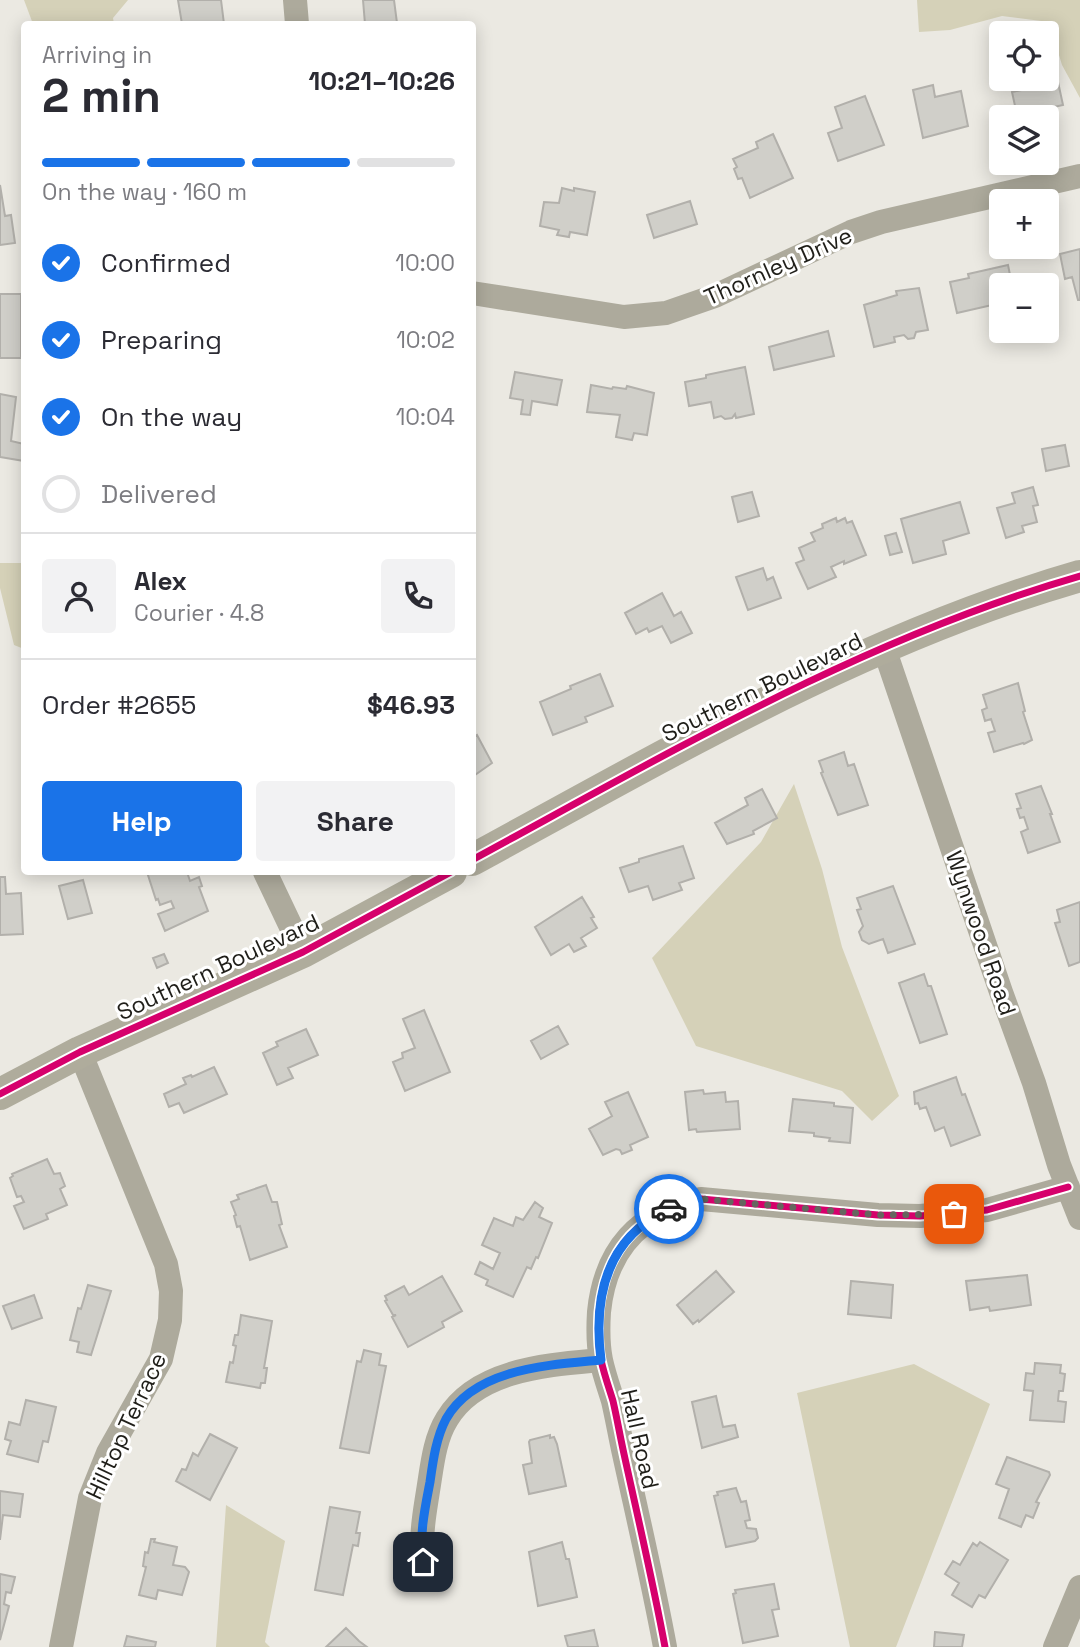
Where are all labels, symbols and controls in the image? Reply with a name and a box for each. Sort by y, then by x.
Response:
map controls [989,21,1059,343]
button: locate [989,21,1059,91]
text: Arriving in [42,40,152,70]
text: 10:21–10:26 [308,64,455,98]
text: 2 min [42,67,161,125]
button: layers [989,105,1059,175]
text: On the way · 160 m [42,177,247,207]
button: + [989,189,1059,259]
street label: Thornley Drive [699,220,857,312]
icon: check [42,244,80,282]
text: Confirmed [101,246,231,280]
text: 10:00 [395,248,455,278]
button: − [989,273,1059,343]
icon: check [42,321,80,359]
text: Preparing [101,323,222,357]
text: 10:02 [396,325,455,355]
icon: check [42,398,80,436]
text: On the way [101,400,242,434]
text: 10:04 [396,402,455,432]
text: Delivered [101,477,217,511]
button: person [42,559,116,633]
button: phone [381,559,455,633]
text: Alex [134,564,187,598]
text: Courier · 4.8 [134,598,264,628]
street label: Southern Boulevard [657,625,867,749]
text: Order #2655 [42,688,196,722]
text: $46.93 [367,688,455,722]
button: Help [42,781,242,861]
button: Share [256,781,455,861]
street label: Wynwood Road [939,847,1023,1019]
street label: Southern Boulevard [112,907,324,1027]
courier [634,1174,704,1244]
pin [924,1184,984,1244]
icon: car [650,1190,688,1228]
icon: bag [935,1195,973,1233]
street label: Hilltop Terrace [79,1348,173,1504]
street label: Hall Road [614,1386,666,1492]
pin [393,1532,453,1592]
icon: home [404,1543,442,1581]

